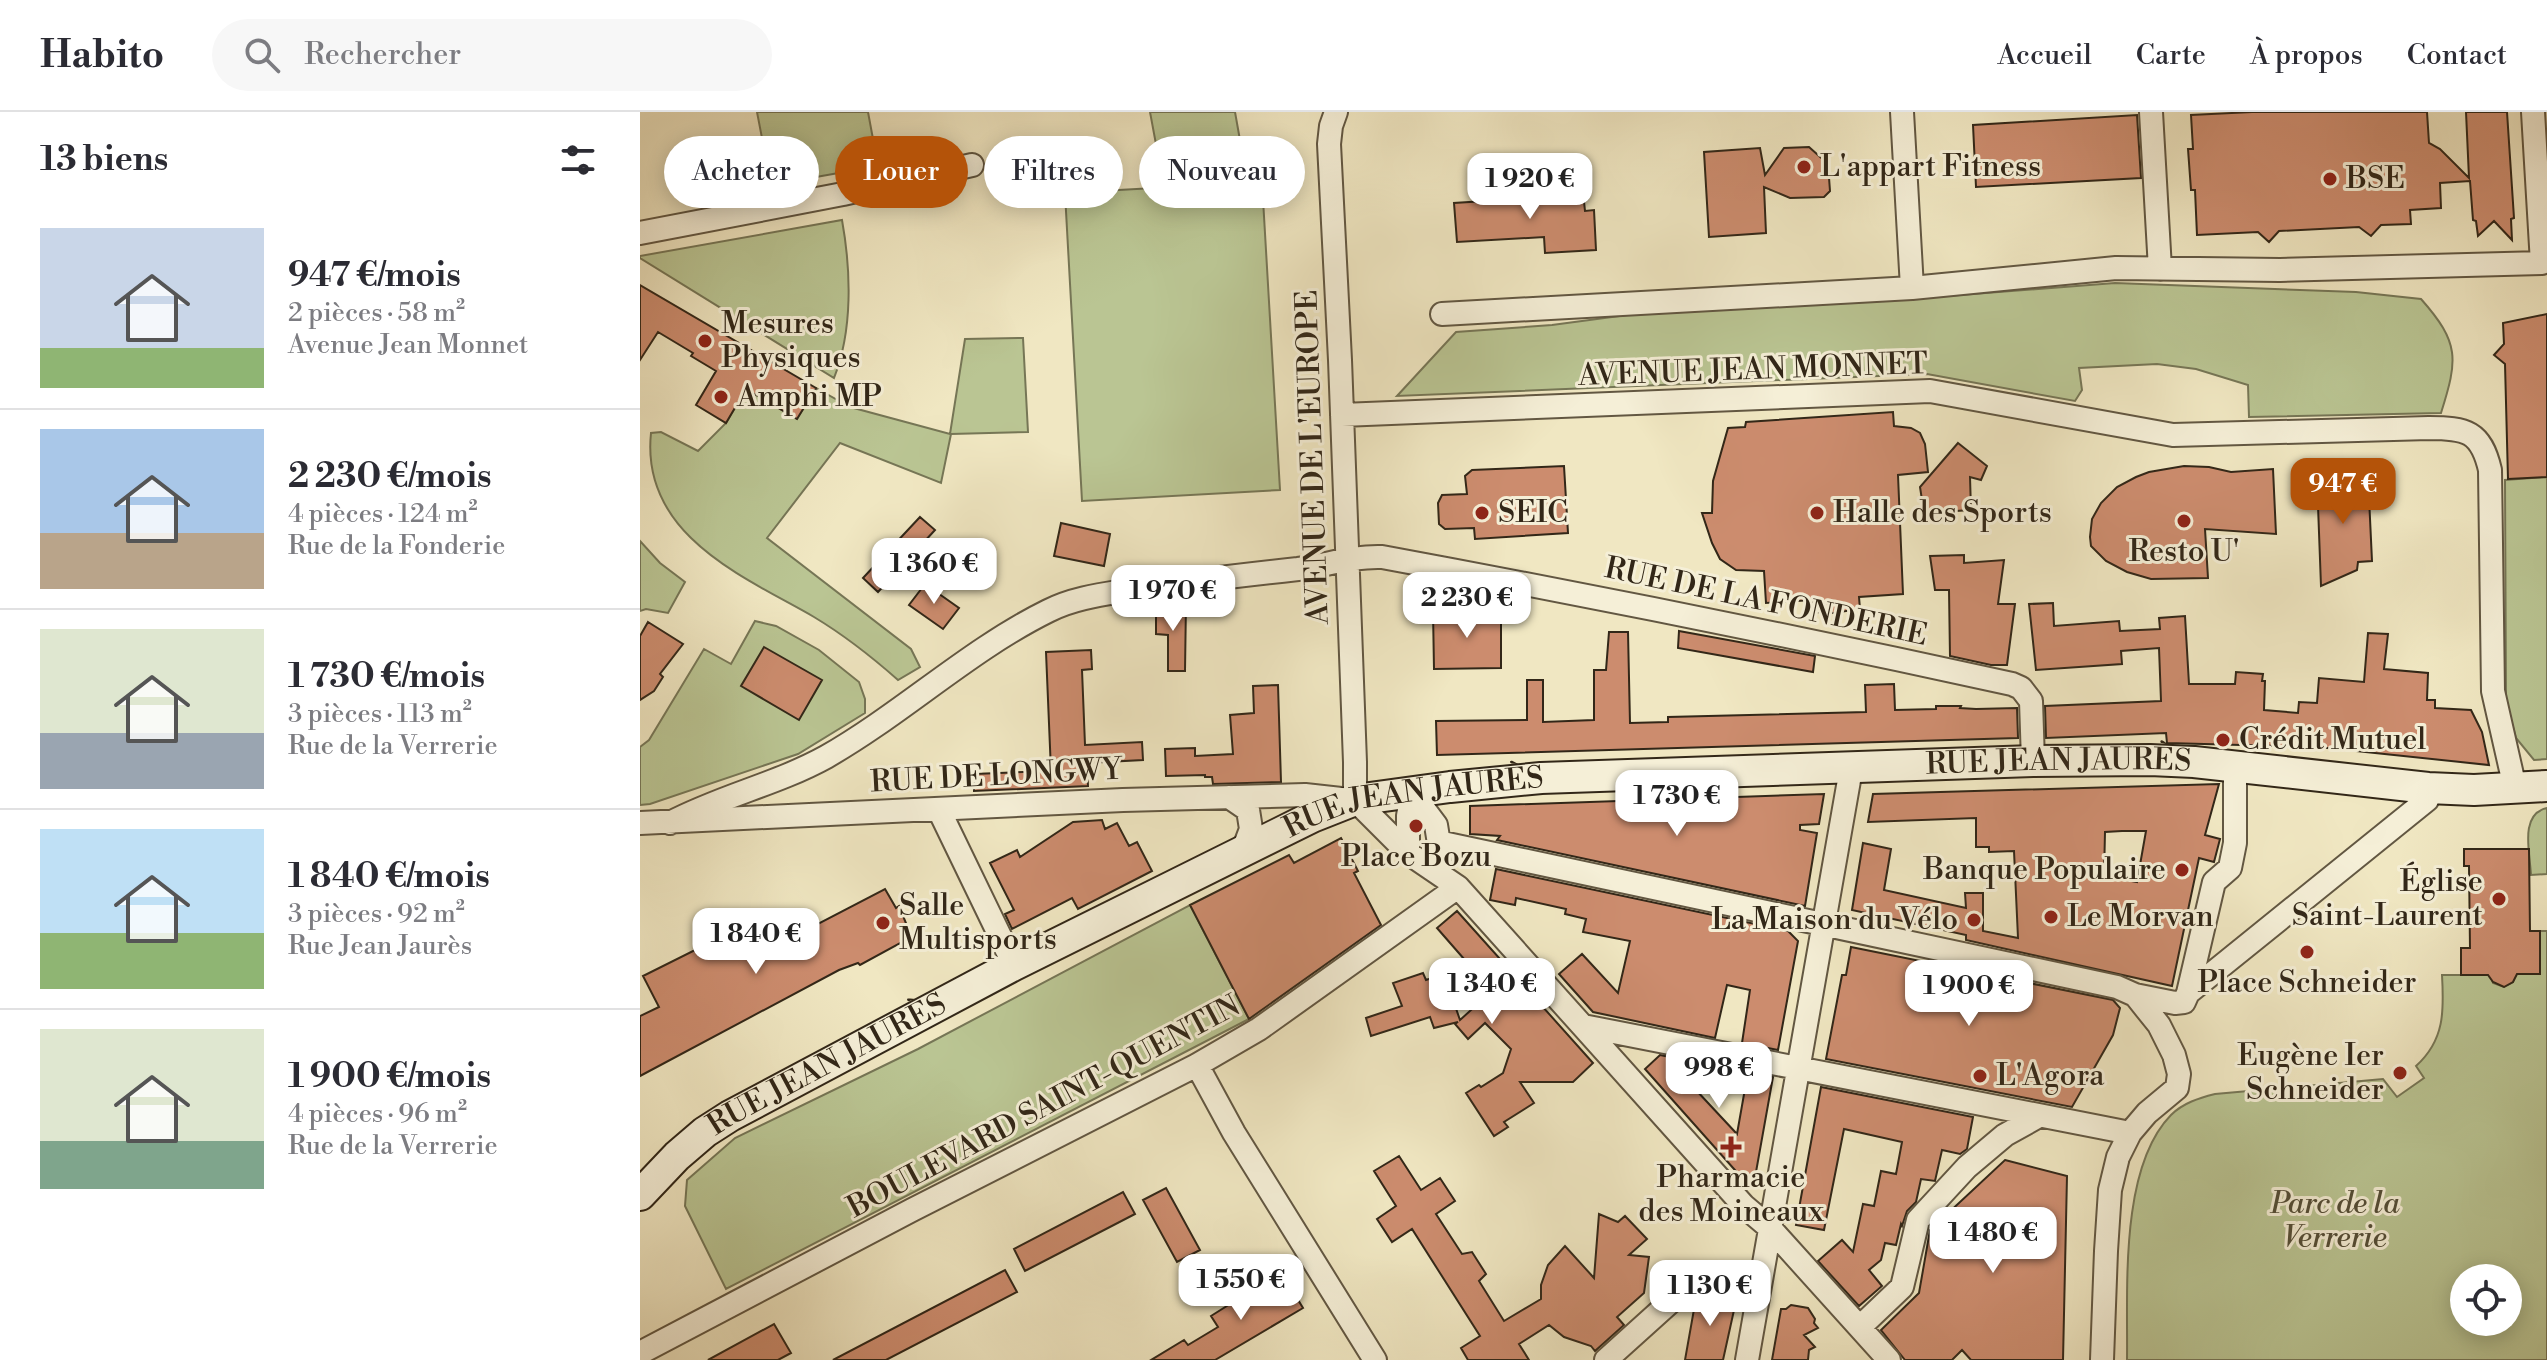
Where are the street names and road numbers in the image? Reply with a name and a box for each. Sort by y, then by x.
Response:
street label: AVENUE DE L'EUROPE [1288,289,1338,626]
street label: AVENUE JEAN MONNET [1576,345,1929,395]
street label: RUE DE LA FONDERIE [1601,549,1931,655]
street label: RUE JEAN JAURÈS [1925,739,2192,784]
street label: RUE DE LONGWY [869,750,1124,802]
street label: RUE JEAN JAURÈS [1277,759,1545,847]
street label: RUE JEAN JAURÈS [700,985,953,1145]
street label: BOULEVARD SAINT-QUENTIN [840,987,1247,1227]

